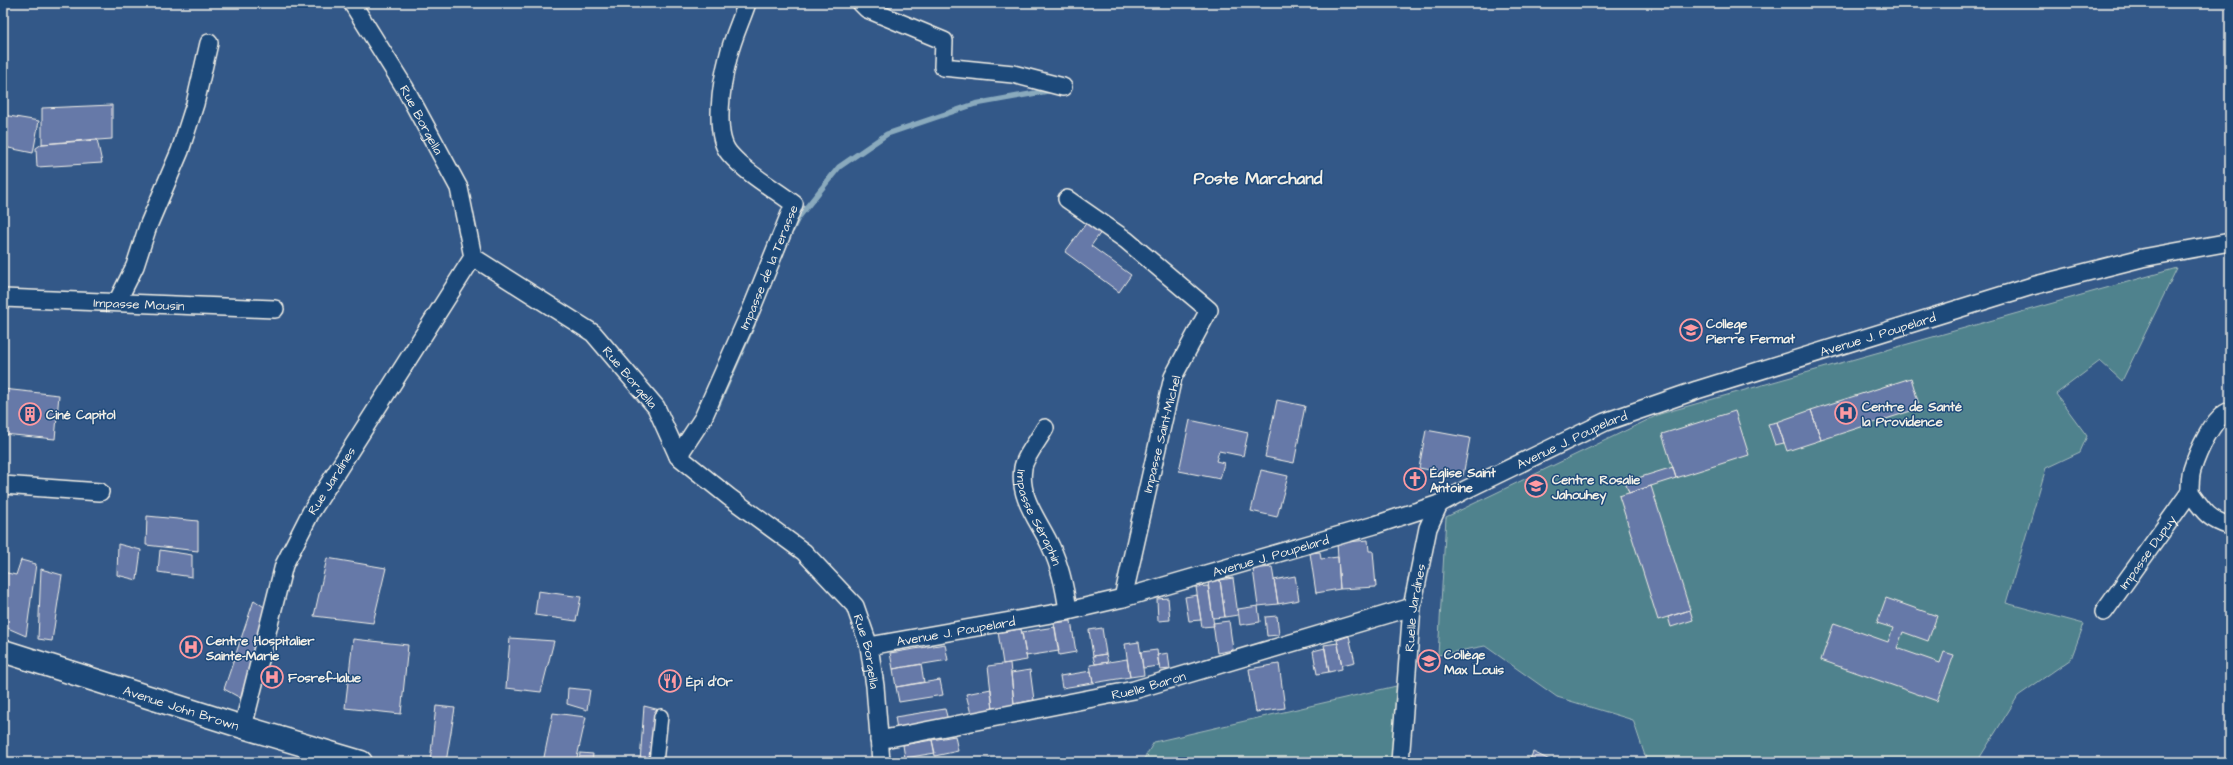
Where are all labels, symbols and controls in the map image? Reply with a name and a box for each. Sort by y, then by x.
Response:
street label: Rue Borgella [395,82,447,158]
district label: Poste Marchand [1194,167,1323,191]
street label: Impasse de la Terasse [735,202,803,333]
street label: Impasse Mousin [93,294,185,315]
street label: Avenue J. Poupelard [1818,308,1938,361]
place label: College Pierre Fermat [1706,315,1796,348]
school or university icon: College Pierre Fermat [1678,317,1704,343]
street label: Rue Borgella [598,343,662,413]
street label: Impasse Saint-Michel [1139,374,1185,495]
place label: Centre de Santé la Providence [1862,398,1962,431]
hospital icon: Centre de Santé la Providence [1833,400,1859,426]
building icon: Ciné Capitol [17,401,43,427]
place label: Ciné Capitol [46,406,116,425]
street label: Avenue J. Poupelard [1514,407,1630,474]
street label: Rue Jardines [304,443,361,519]
place label: Église Saint Antoine [1430,464,1497,497]
church icon: Église Saint Antoine [1402,466,1428,492]
street label: Impasse Séraphin [1012,469,1066,569]
place label: Centre Rosalie Jahouhey [1551,471,1640,505]
school or university icon: Centre Rosalie Jahouhey [1523,473,1549,499]
street label: Impasse Dupuy [2115,512,2181,593]
street label: Avenue J. Poupelard [1210,531,1331,582]
street label: Ruelle Jardines [1401,562,1431,652]
street label: Rue Borgella [849,612,883,690]
street label: Avenue J. Poupelard [895,612,1017,651]
place label: Centre Hospitalier Sainte-Marie [205,632,315,665]
hospital icon: Centre Hospitalier Sainte-Marie [178,634,204,660]
place label: Collège Max Louis [1444,646,1505,679]
school or university icon: Collège Max Louis [1416,648,1442,674]
hospital icon: Fosref-lalue [259,664,285,690]
street label: Ruelle Baron [1110,667,1188,704]
restaurant icon: Épi d’Or [657,668,683,694]
place label: Fosref-lalue [288,669,361,687]
place label: Épi d’Or [686,673,734,692]
street label: Avenue John Brown [121,682,242,735]

